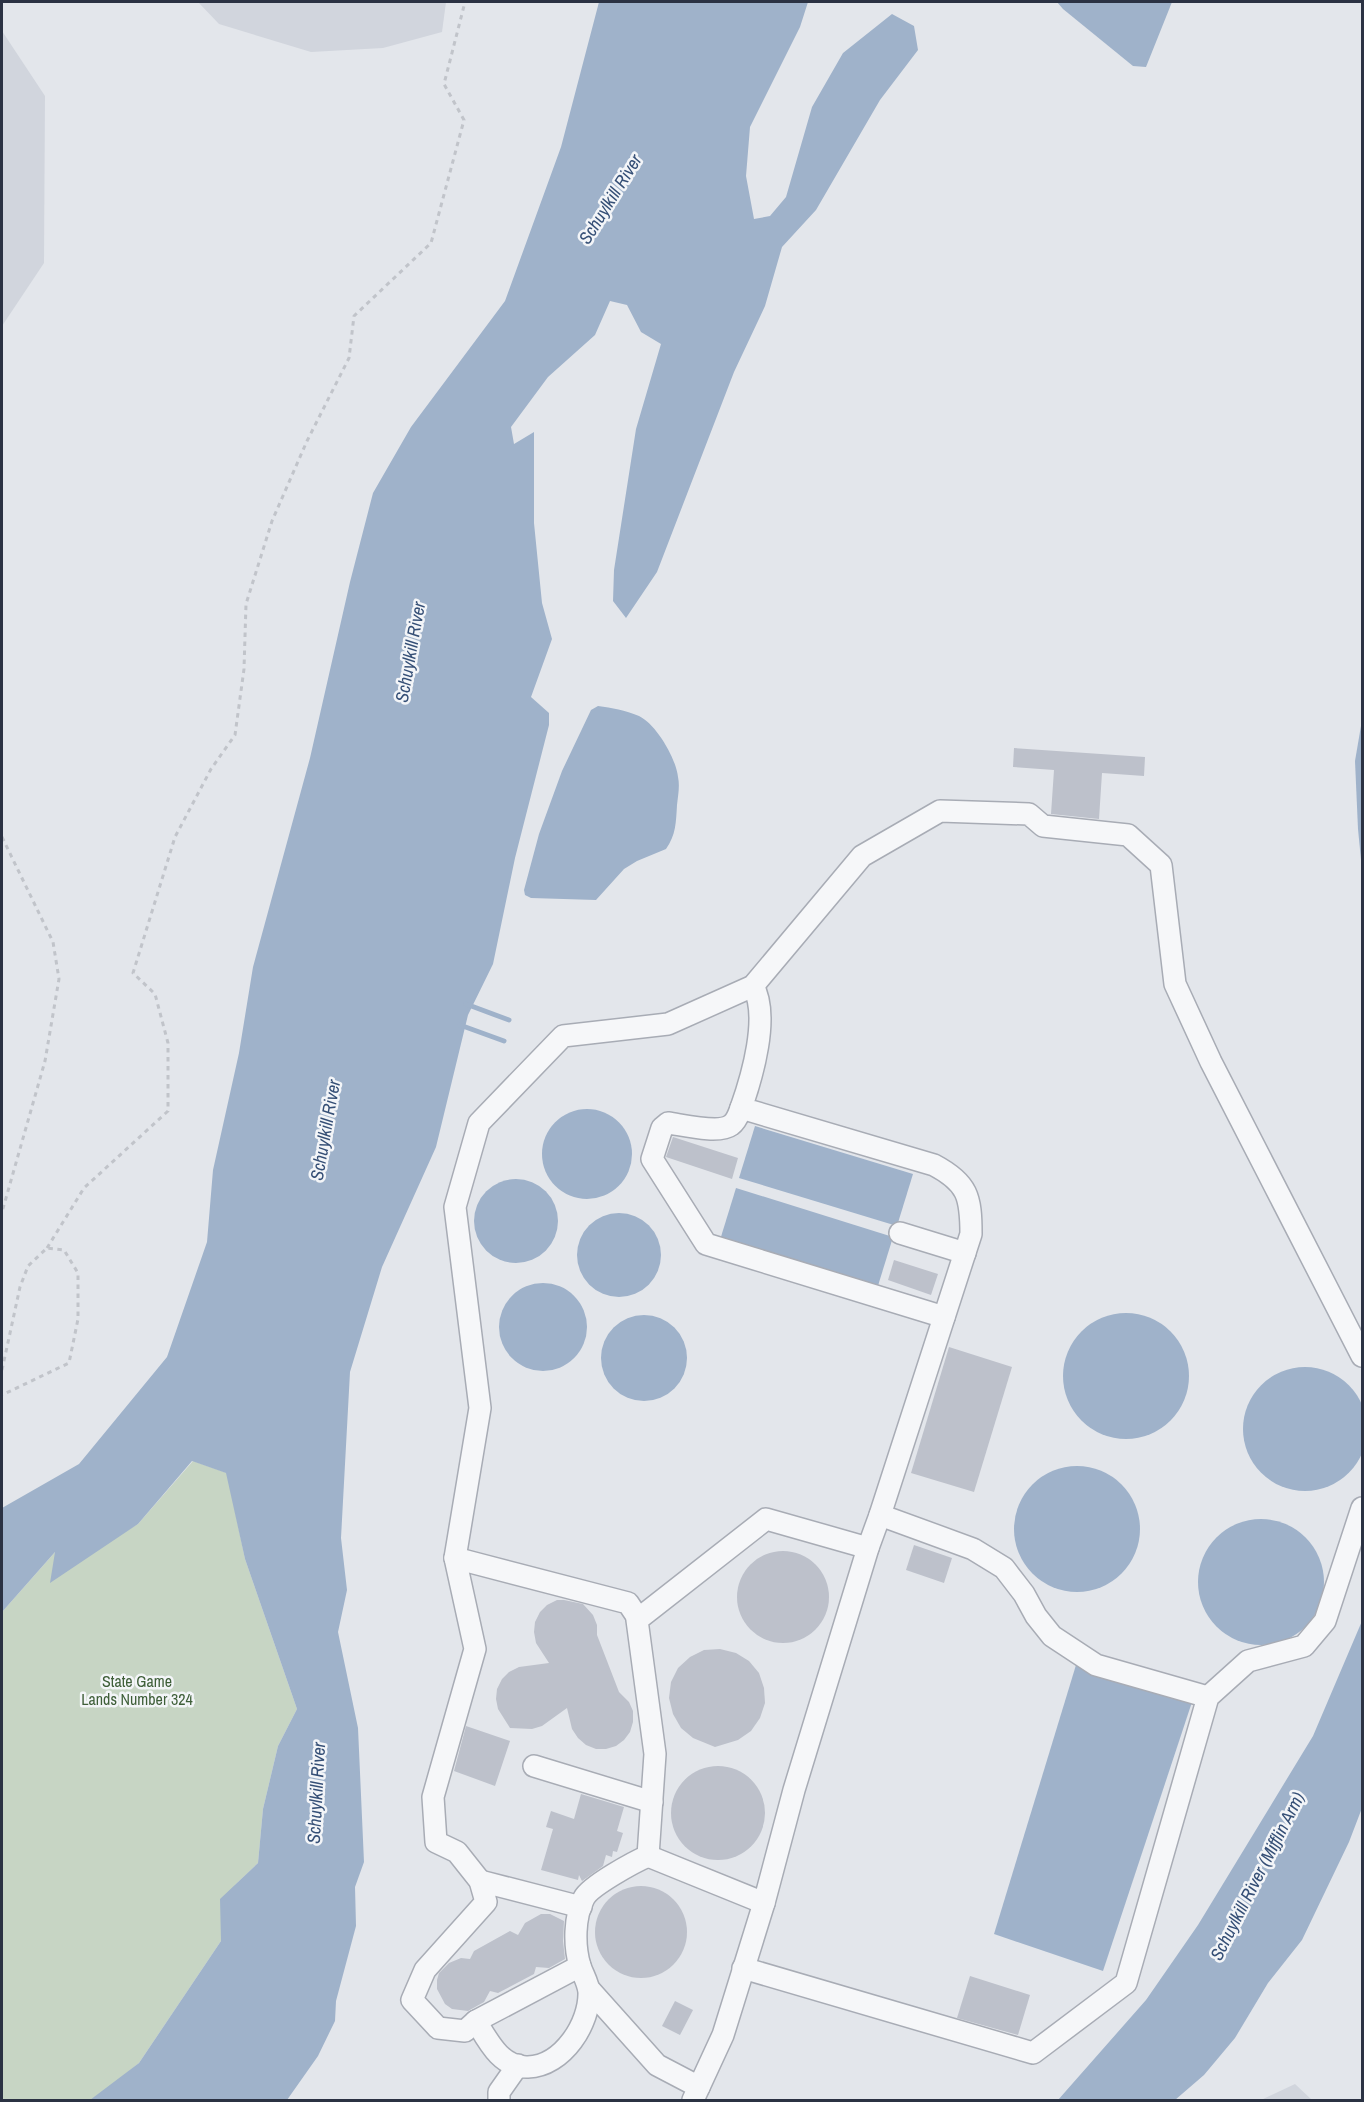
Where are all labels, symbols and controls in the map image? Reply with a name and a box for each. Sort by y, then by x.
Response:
water label: Schuylkill River [572,148,648,249]
water label: Schuylkill River [389,599,431,704]
water label: Schuylkill River [304,1077,346,1182]
park label: State Game Lands Number 324 [81,1670,193,1710]
water label: Schuylkill River [301,1740,331,1844]
water label: Schuylkill River (Mifflin Arm) [1204,1788,1310,1964]

